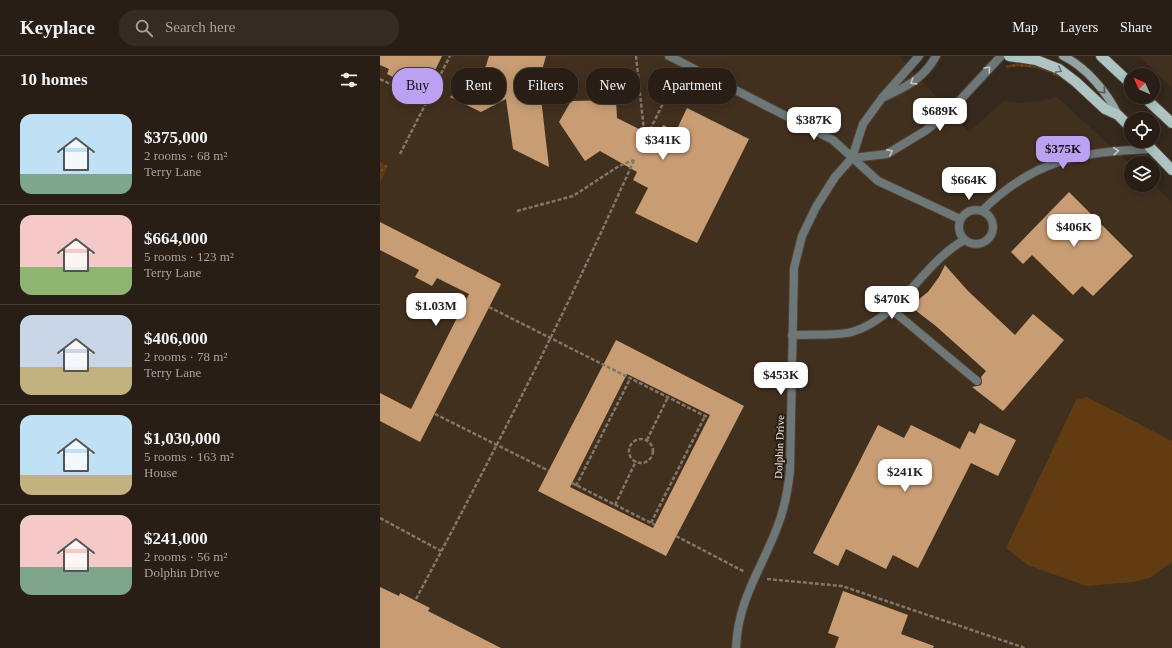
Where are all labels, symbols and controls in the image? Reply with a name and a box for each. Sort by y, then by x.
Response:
search box [119,10,399,46]
text: Keyplace [20,17,95,38]
icon: search [133,17,155,39]
text: Search here [165,19,235,35]
text: Map [1012,20,1038,35]
text: Layers [1060,20,1098,35]
text: Share [1120,20,1152,35]
one-way arrow [1055,65,1062,73]
one-way arrow [984,66,991,73]
chip: Buy [392,68,443,104]
chip: Rent [451,68,506,104]
chip: Filters [514,68,578,104]
chip: New [586,68,640,104]
chip: Apartment [648,68,736,104]
north arrow [1124,68,1160,104]
map controls [1124,68,1160,192]
icon: filters [338,69,360,91]
text: 10 homes [20,70,88,89]
one-way arrow [910,77,917,85]
one-way arrow [1098,86,1105,93]
pin: $689K [912,98,968,132]
text: $689K [922,103,958,118]
pin: $387K [786,107,842,141]
text: $387K [796,112,832,127]
button: locate [1124,112,1160,148]
pin: $341K [635,127,691,161]
text: $375,000 [144,128,208,147]
icon: home [52,130,100,178]
text: $341K [645,132,681,147]
pin: $375K [1035,136,1091,170]
text: $375K [1045,141,1081,156]
one-way arrow [1113,147,1119,156]
text: 2 rooms · 68 m² [144,148,227,163]
one-way arrow [886,149,893,157]
button: layers [1124,156,1160,192]
text: Terry Lane [144,164,201,179]
pin: $664K [941,167,997,201]
text: $664K [951,172,987,187]
pin: $406K [1046,214,1102,248]
text: $406K [1056,219,1092,234]
text: $664,000 [144,229,208,248]
icon: home [52,231,100,279]
text: 5 rooms · 123 m² [144,249,234,264]
text: Terry Lane [144,265,201,280]
pin: $470K [864,286,920,320]
text: $470K [874,291,910,306]
pin: $1.03M [403,293,469,327]
text: $1.03M [415,298,457,313]
text: $406,000 [144,329,208,348]
icon: home [52,331,100,379]
text: 2 rooms · 78 m² [144,349,227,364]
pin: $453K [753,362,809,396]
text: Terry Lane [144,365,201,380]
text: $453K [763,367,799,382]
street label: Dolphin Drive [772,415,786,479]
text: $1,030,000 [144,429,221,448]
icon: home [52,431,100,479]
text: 5 rooms · 163 m² [144,449,234,464]
pin: $241K [877,459,933,493]
text: $241K [887,464,923,479]
text: House [144,465,177,480]
text: $241,000 [144,529,208,548]
icon: home [52,531,100,579]
text: 2 rooms · 56 m² [144,549,227,564]
text: Dolphin Drive [144,565,219,580]

